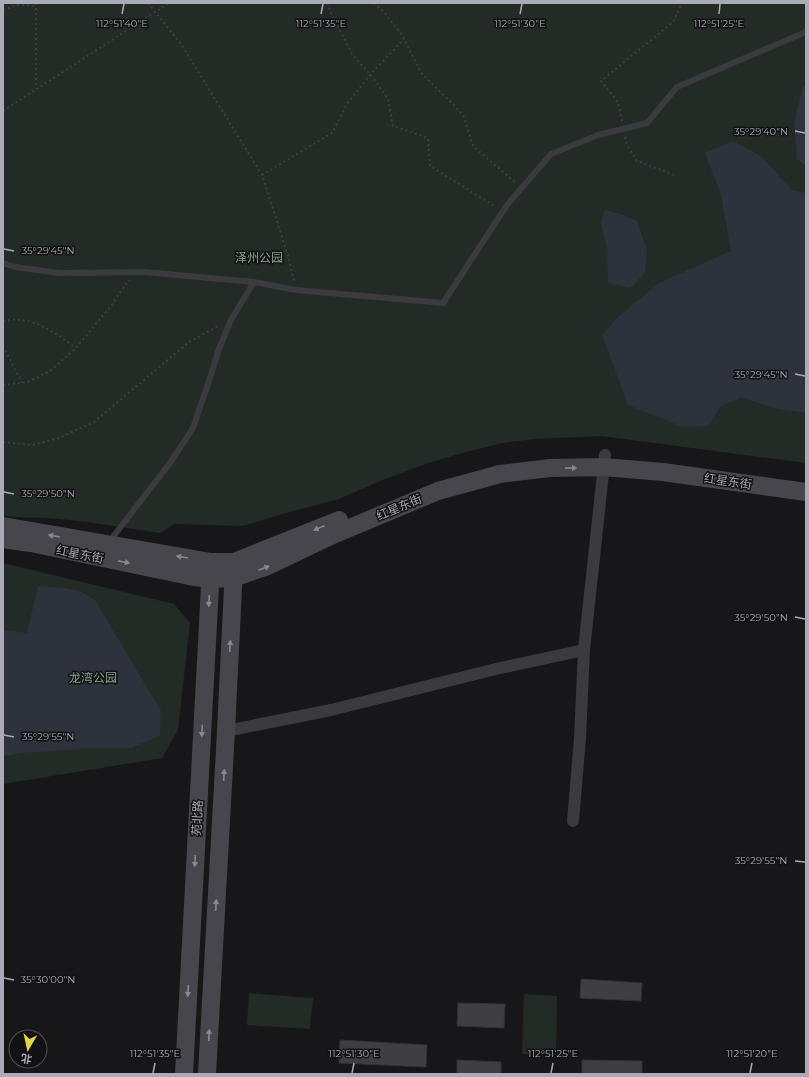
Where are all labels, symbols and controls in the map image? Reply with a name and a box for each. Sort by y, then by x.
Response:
text: 112°51'40"E [96,17,148,30]
text: 112°51'35"E [296,17,346,30]
text: 112°51'30"E [494,17,546,30]
text: 112°51'25"E [694,17,745,30]
text: 35°29'40"N [734,125,788,138]
text: 35°29'45"N [21,244,75,257]
park label: 泽州公园 [235,250,283,265]
text: 35°29'45"N [734,368,788,381]
one-way arrow [565,464,577,471]
street label: 红星东街 [703,470,753,492]
text: 35°29'50"N [21,487,75,500]
street label: 红星东街 [374,491,424,523]
one-way arrow [312,525,324,531]
one-way arrow [48,532,60,538]
street label: 红星东街 [55,542,105,566]
one-way arrow [176,554,188,560]
one-way arrow [118,560,130,566]
one-way arrow [259,564,271,570]
one-way arrow [206,595,212,608]
text: 35°29'50"N [734,611,788,624]
one-way arrow [227,640,234,652]
park label: 龙湾公园 [69,670,117,685]
one-way arrow [199,725,205,738]
text: 35°29'55"N [22,730,74,743]
one-way arrow [220,769,227,781]
street label: 苑北路 [189,800,205,836]
text: 35°29'55"N [735,854,787,867]
one-way arrow [192,855,199,867]
one-way arrow [213,899,220,911]
text: 35°30'00"N [20,973,76,986]
one-way arrow [185,985,192,997]
one-way arrow [206,1028,212,1041]
north arrow [8,1029,48,1069]
text: 112°51'35"E [130,1047,180,1060]
text: 112°51'30"E [328,1047,380,1060]
text: 112°51'25"E [528,1047,579,1060]
text: 112°51'20"E [726,1047,778,1060]
text: 北 [20,1051,33,1067]

